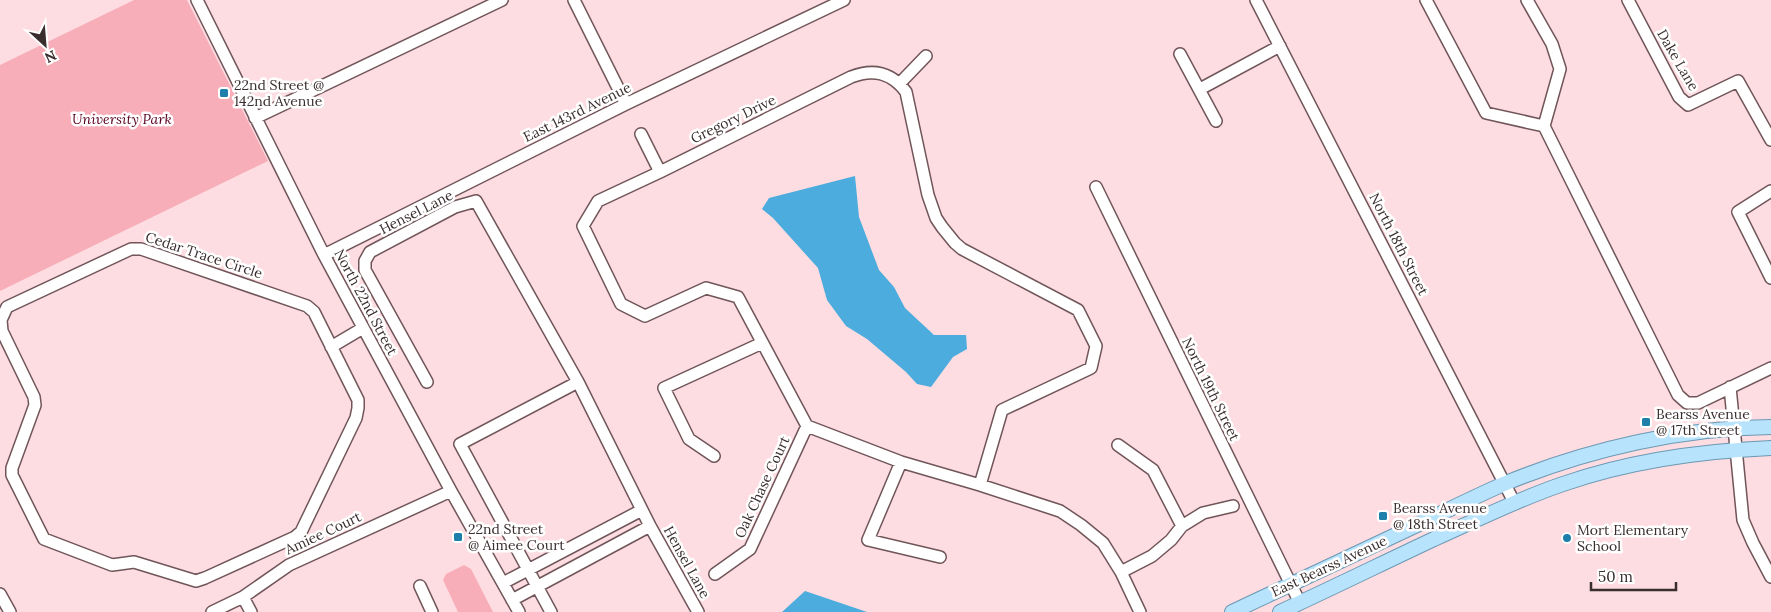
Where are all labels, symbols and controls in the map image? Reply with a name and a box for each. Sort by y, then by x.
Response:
north arrow [20,20,70,70]
street label: Dake Lane [1653,26,1703,94]
text: N [42,46,60,67]
place label: 22nd Street @ 142nd Avenue [234,76,324,110]
street label: East 143rd Avenue [520,78,634,146]
marker: 22nd Street @ 142nd Avenue [218,87,230,99]
street label: Gregory Drive [687,90,779,147]
park label: University Park [72,110,172,128]
street label: Hensel Lane [376,186,456,238]
street label: North 18th Street [1365,190,1433,299]
street label: Cedar Trace Circle [143,228,265,282]
street label: North 22nd Street [330,246,402,359]
street label: North 19th Street [1178,334,1244,444]
place label: Bearss Avenue @ 17th Street [1656,405,1750,439]
marker: Bearss Avenue @ 17th Street [1640,416,1652,428]
street label: Oak Chase Court [730,433,794,541]
place label: Bearss Avenue @ 18th Street [1393,499,1487,533]
street label: Amiee Court [281,507,364,559]
marker: Bearss Avenue @ 18th Street [1377,510,1389,522]
place label: 22nd Street @ Aimee Court [468,520,565,554]
place label: Mort Elementary School [1577,521,1689,555]
street label: Hensel Lane [660,523,714,602]
marker: 22nd Street @ Aimee Court [452,531,464,543]
street label: East Bearss Avenue [1268,531,1390,601]
marker: Mort Elementary School [1561,532,1573,544]
scale bar [1591,560,1676,592]
text: 50 m [1598,567,1633,586]

